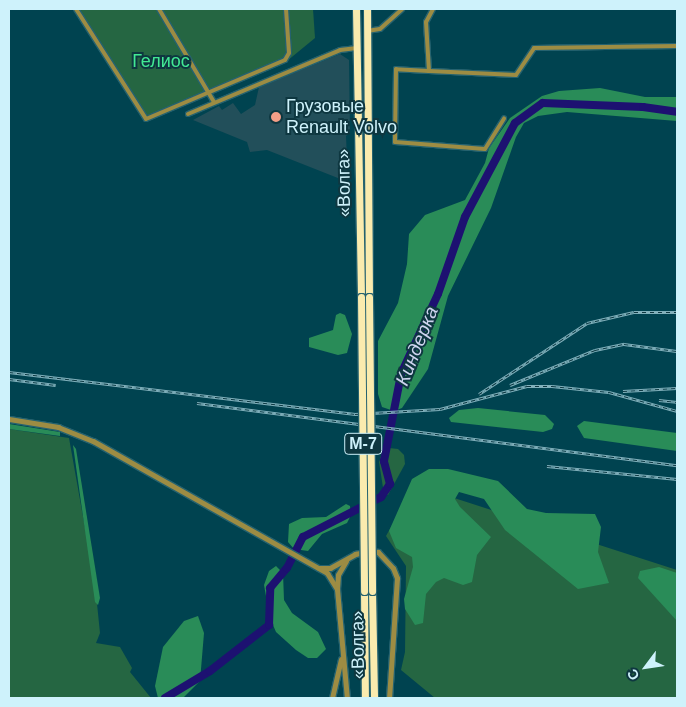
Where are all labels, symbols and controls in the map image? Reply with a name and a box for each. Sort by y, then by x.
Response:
park label: Гелиос [132,50,190,72]
place label: Грузовые Renault Volvo [286,96,397,138]
marker: Грузовые Renault Volvo [270,111,282,123]
street label: «Волга» [333,149,355,217]
water label: Киндерка [391,303,443,389]
road number: М-7 [343,430,383,458]
street label: «Волга» [347,611,369,679]
north arrow [621,642,671,692]
text: С [624,666,643,683]

